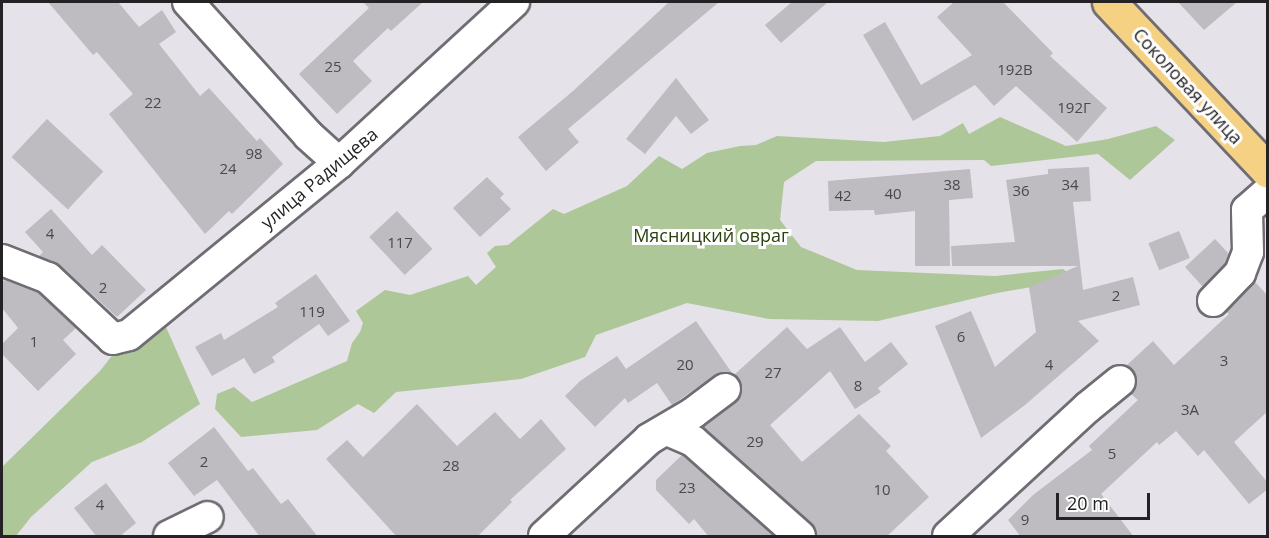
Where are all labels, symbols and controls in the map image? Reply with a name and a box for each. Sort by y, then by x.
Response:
street label: Соколовая улица [1129,24,1247,148]
house number: 25 [324,58,342,76]
house number: 192В [997,61,1033,79]
house number: 22 [144,94,162,112]
house number: 192Г [1057,99,1091,117]
street label: улица Радищева [256,123,382,233]
house number: 98 [245,145,263,163]
house number: 24 [219,160,237,178]
house number: 38 [943,176,961,194]
house number: 34 [1061,176,1079,194]
house number: 36 [1012,182,1030,200]
house number: 40 [884,185,902,203]
house number: 42 [834,187,852,205]
park label: Мясницкий овраг [633,224,789,246]
house number: 4 [46,225,54,243]
house number: 117 [387,234,413,252]
house number: 2 [99,279,107,297]
house number: 2 [1112,287,1120,305]
house number: 119 [299,303,325,321]
house number: 6 [957,328,965,346]
house number: 1 [30,333,38,351]
house number: 3 [1220,352,1228,370]
house number: 20 [676,356,694,374]
house number: 4 [1045,356,1053,374]
house number: 27 [764,364,782,382]
house number: 8 [854,377,862,395]
house number: 3А [1181,401,1199,419]
house number: 29 [746,433,764,451]
house number: 5 [1108,445,1116,463]
house number: 2 [200,453,208,471]
house number: 28 [442,457,460,475]
house number: 23 [678,479,696,497]
house number: 10 [873,481,891,499]
scale bar [1059,481,1154,519]
text: 20 m [1067,491,1109,515]
house number: 4 [96,496,104,514]
house number: 9 [1021,511,1029,529]

